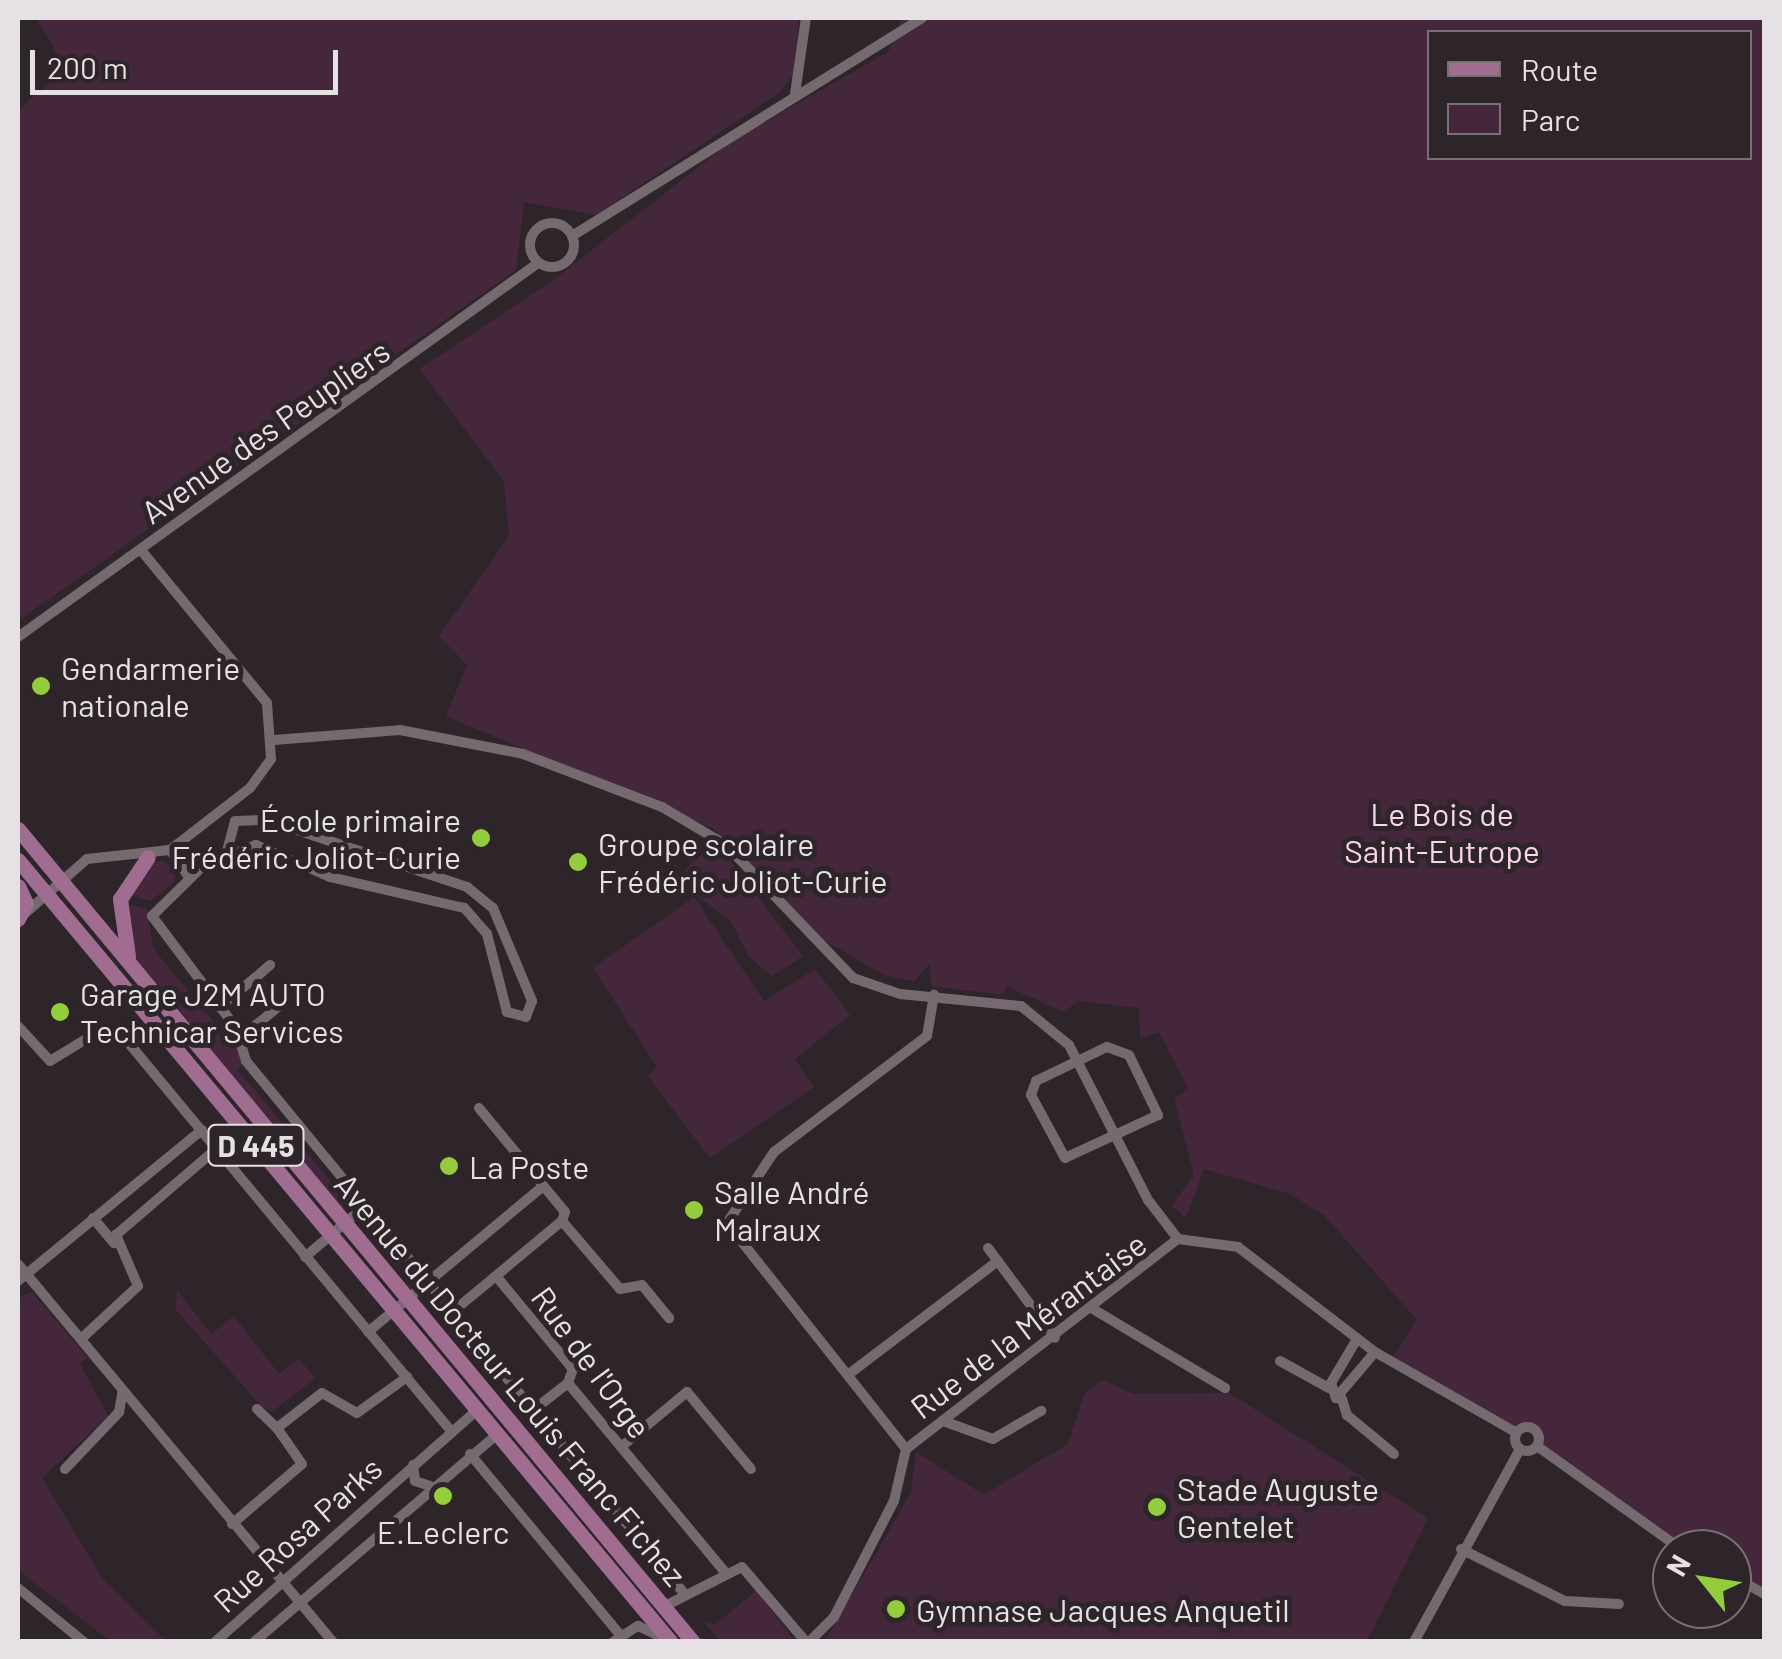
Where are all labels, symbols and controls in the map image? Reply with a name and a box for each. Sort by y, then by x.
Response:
scale bar [35,30,342,92]
legend [1427,30,1752,160]
text: 200 m [47,49,128,85]
text: Route [1521,51,1598,87]
text: Parc [1521,101,1580,137]
street label: Avenue des Peupliers [134,331,396,531]
place label: Gendarmerie nationale [61,649,240,724]
marker: Gendarmerie nationale [30,675,52,697]
park label: Le Bois de Saint-Eutrope [1344,795,1540,870]
place label: École primaire Frédéric Joliot-Curie [171,801,461,876]
place label: Groupe scolaire Frédéric Joliot-Curie [598,825,888,900]
marker: École primaire Frédéric Joliot-Curie [470,827,492,849]
marker: Groupe scolaire Frédéric Joliot-Curie [567,851,589,873]
place label: Garage J2M AUTO Technicar Services [80,975,344,1050]
marker: Garage J2M AUTO Technicar Services [49,1001,71,1023]
road number: D 445 [206,1120,306,1170]
place label: La Poste [469,1147,589,1185]
marker: La Poste [438,1155,460,1177]
street label: Avenue du Docteur Louis Franc Fichez [327,1165,695,1593]
place label: Salle André Malraux [714,1173,870,1248]
marker: Salle André Malraux [683,1199,705,1221]
street label: Rue de la Mérantaise [903,1224,1153,1426]
street label: Rue de l'Orge [524,1279,660,1445]
street label: Rue Rosa Parks [205,1448,389,1620]
place label: Stade Auguste Gentelet [1177,1470,1379,1545]
marker: E.Leclerc [432,1485,454,1507]
marker: Stade Auguste Gentelet [1146,1496,1168,1518]
place label: E.Leclerc [377,1512,509,1550]
north arrow [1652,1529,1752,1629]
text: N [1658,1548,1697,1582]
place label: Gymnase Jacques Anquetil [916,1590,1290,1628]
marker: Gymnase Jacques Anquetil [885,1598,907,1620]

